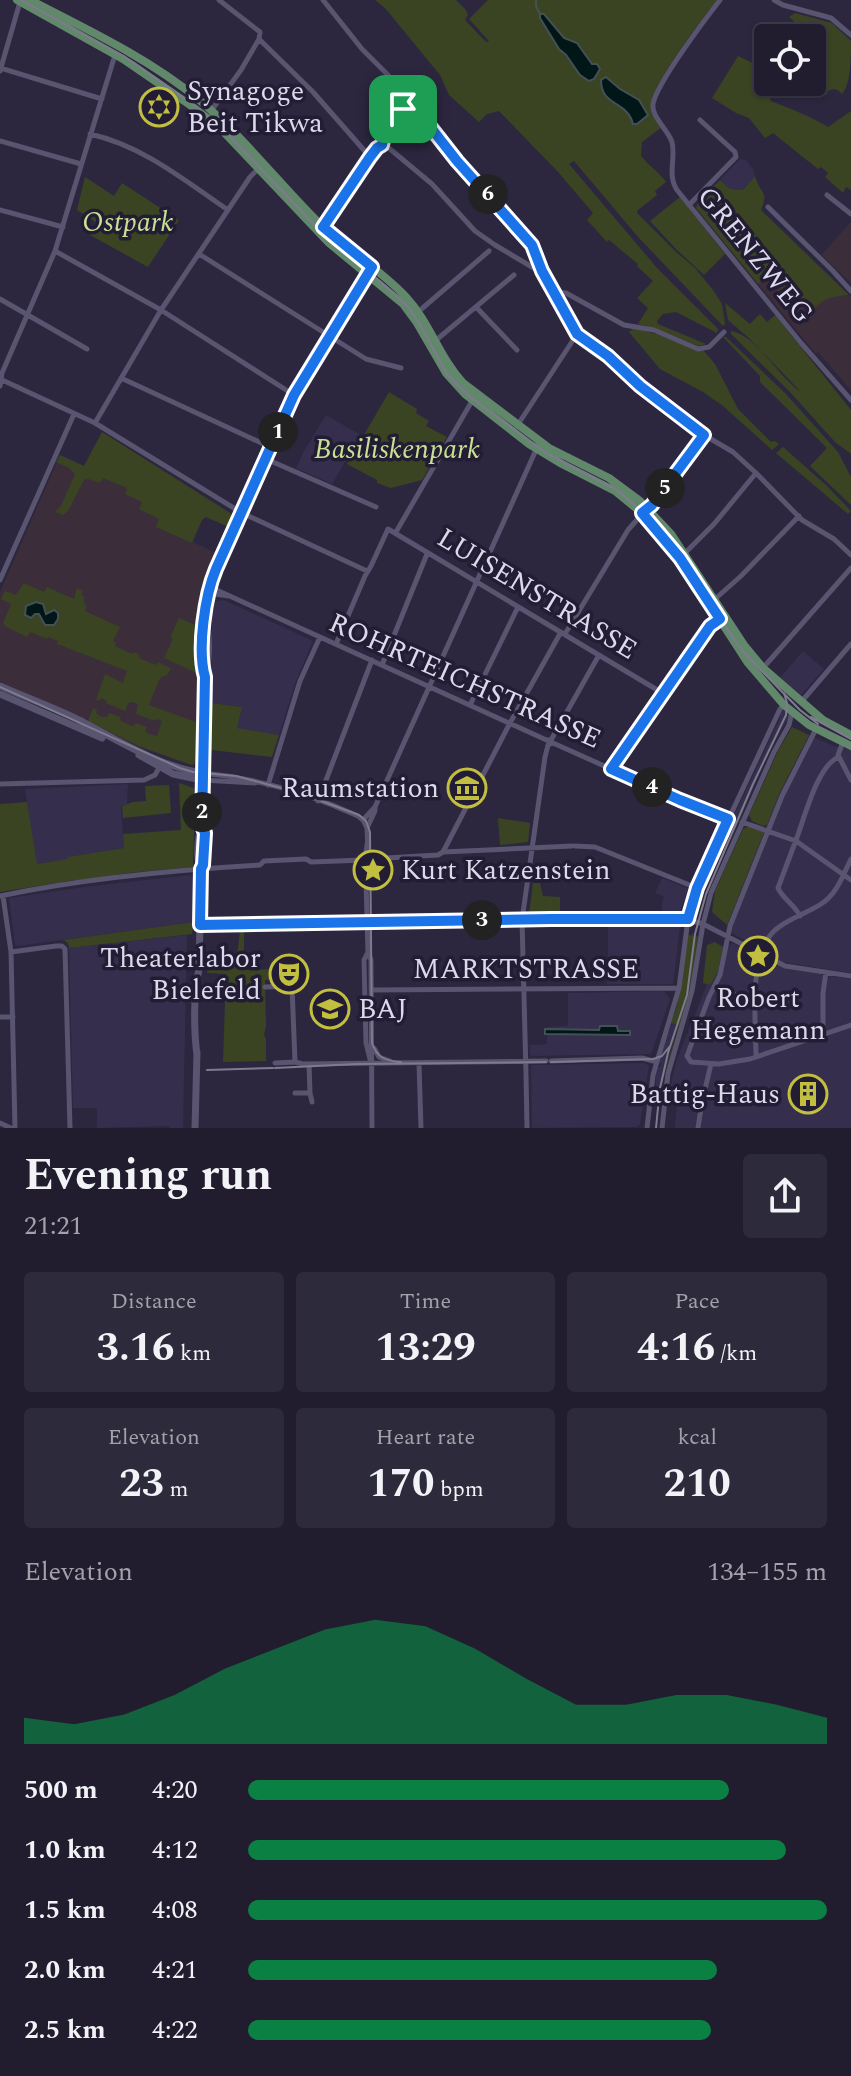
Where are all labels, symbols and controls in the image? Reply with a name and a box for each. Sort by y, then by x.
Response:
map controls [754,24,826,96]
button: locate [754,24,826,96]
place label: Synagoge Beit Tikwa [187,70,323,145]
pin [369,75,437,143]
synagogue icon: Synagoge Beit Tikwa [138,86,180,128]
icon: arrive [381,87,425,131]
pin: 6 [468,174,508,214]
text: 6 [482,177,494,210]
street label: GRENZWEG [686,177,824,333]
park label: Ostpark [82,201,174,244]
pin: 1 [258,412,298,452]
text: 1 [272,415,284,448]
park label: Basiliskenpark [314,428,480,471]
pin: 5 [645,468,685,508]
text: 5 [659,471,671,504]
street label: LUISENSTRASSE [429,517,645,671]
street label: ROHRTEICHSTRASSE [322,602,608,760]
place label: Raumstation [281,767,439,810]
museum icon: Raumstation [446,767,488,809]
pin: 4 [632,767,672,807]
text: 4 [646,770,658,803]
pin: 2 [182,792,222,832]
text: 2 [196,795,208,828]
place icon: Kurt Katzenstein [352,849,394,891]
place label: Kurt Katzenstein [401,849,611,892]
pin: 3 [462,900,502,940]
text: 3 [476,903,488,936]
place icon: Robert Hegemann [737,935,779,977]
place label: Theaterlabor Bielefeld [100,937,261,1012]
street label: MARKTSTRASSE [413,948,639,991]
theatre icon: Theaterlabor Bielefeld [268,953,310,995]
place label: Robert Hegemann [690,977,826,1052]
school or university icon: BAJ [309,988,351,1030]
place label: BAJ [358,988,408,1031]
place label: Battig-Haus [630,1073,780,1116]
building icon: Battig-Haus [787,1073,829,1115]
text: Evening run [24,1142,272,1209]
button: share [743,1154,827,1238]
text: 21:21 [24,1206,83,1246]
text: Distance [111,1285,197,1318]
text: Time [400,1285,451,1318]
text: Pace [674,1285,720,1318]
text: 3.16 [96,1318,175,1379]
text: 13:29 [375,1318,476,1379]
text: 4:16 [637,1318,715,1379]
text: km [175,1337,211,1370]
text: /km [715,1337,757,1370]
text: Elevation [108,1421,200,1454]
text: Heart rate [376,1421,475,1454]
text: kcal [677,1421,717,1454]
text: 23 [119,1454,164,1515]
text: 170 [367,1454,435,1515]
text: 210 [663,1454,731,1515]
text: m [164,1473,188,1506]
text: bpm [435,1473,484,1506]
text: Elevation [24,1552,133,1592]
text: 134–155 m [707,1552,827,1592]
text: 500 m [24,1770,98,1810]
text: 4:20 [152,1770,198,1810]
text: 1.0 km [24,1830,106,1870]
text: 4:12 [152,1830,198,1870]
text: 1.5 km [24,1890,106,1930]
text: 4:08 [152,1890,198,1930]
text: 2.0 km [24,1950,106,1990]
text: 4:21 [152,1950,198,1990]
text: 2.5 km [24,2010,106,2050]
text: 4:22 [152,2010,198,2050]

